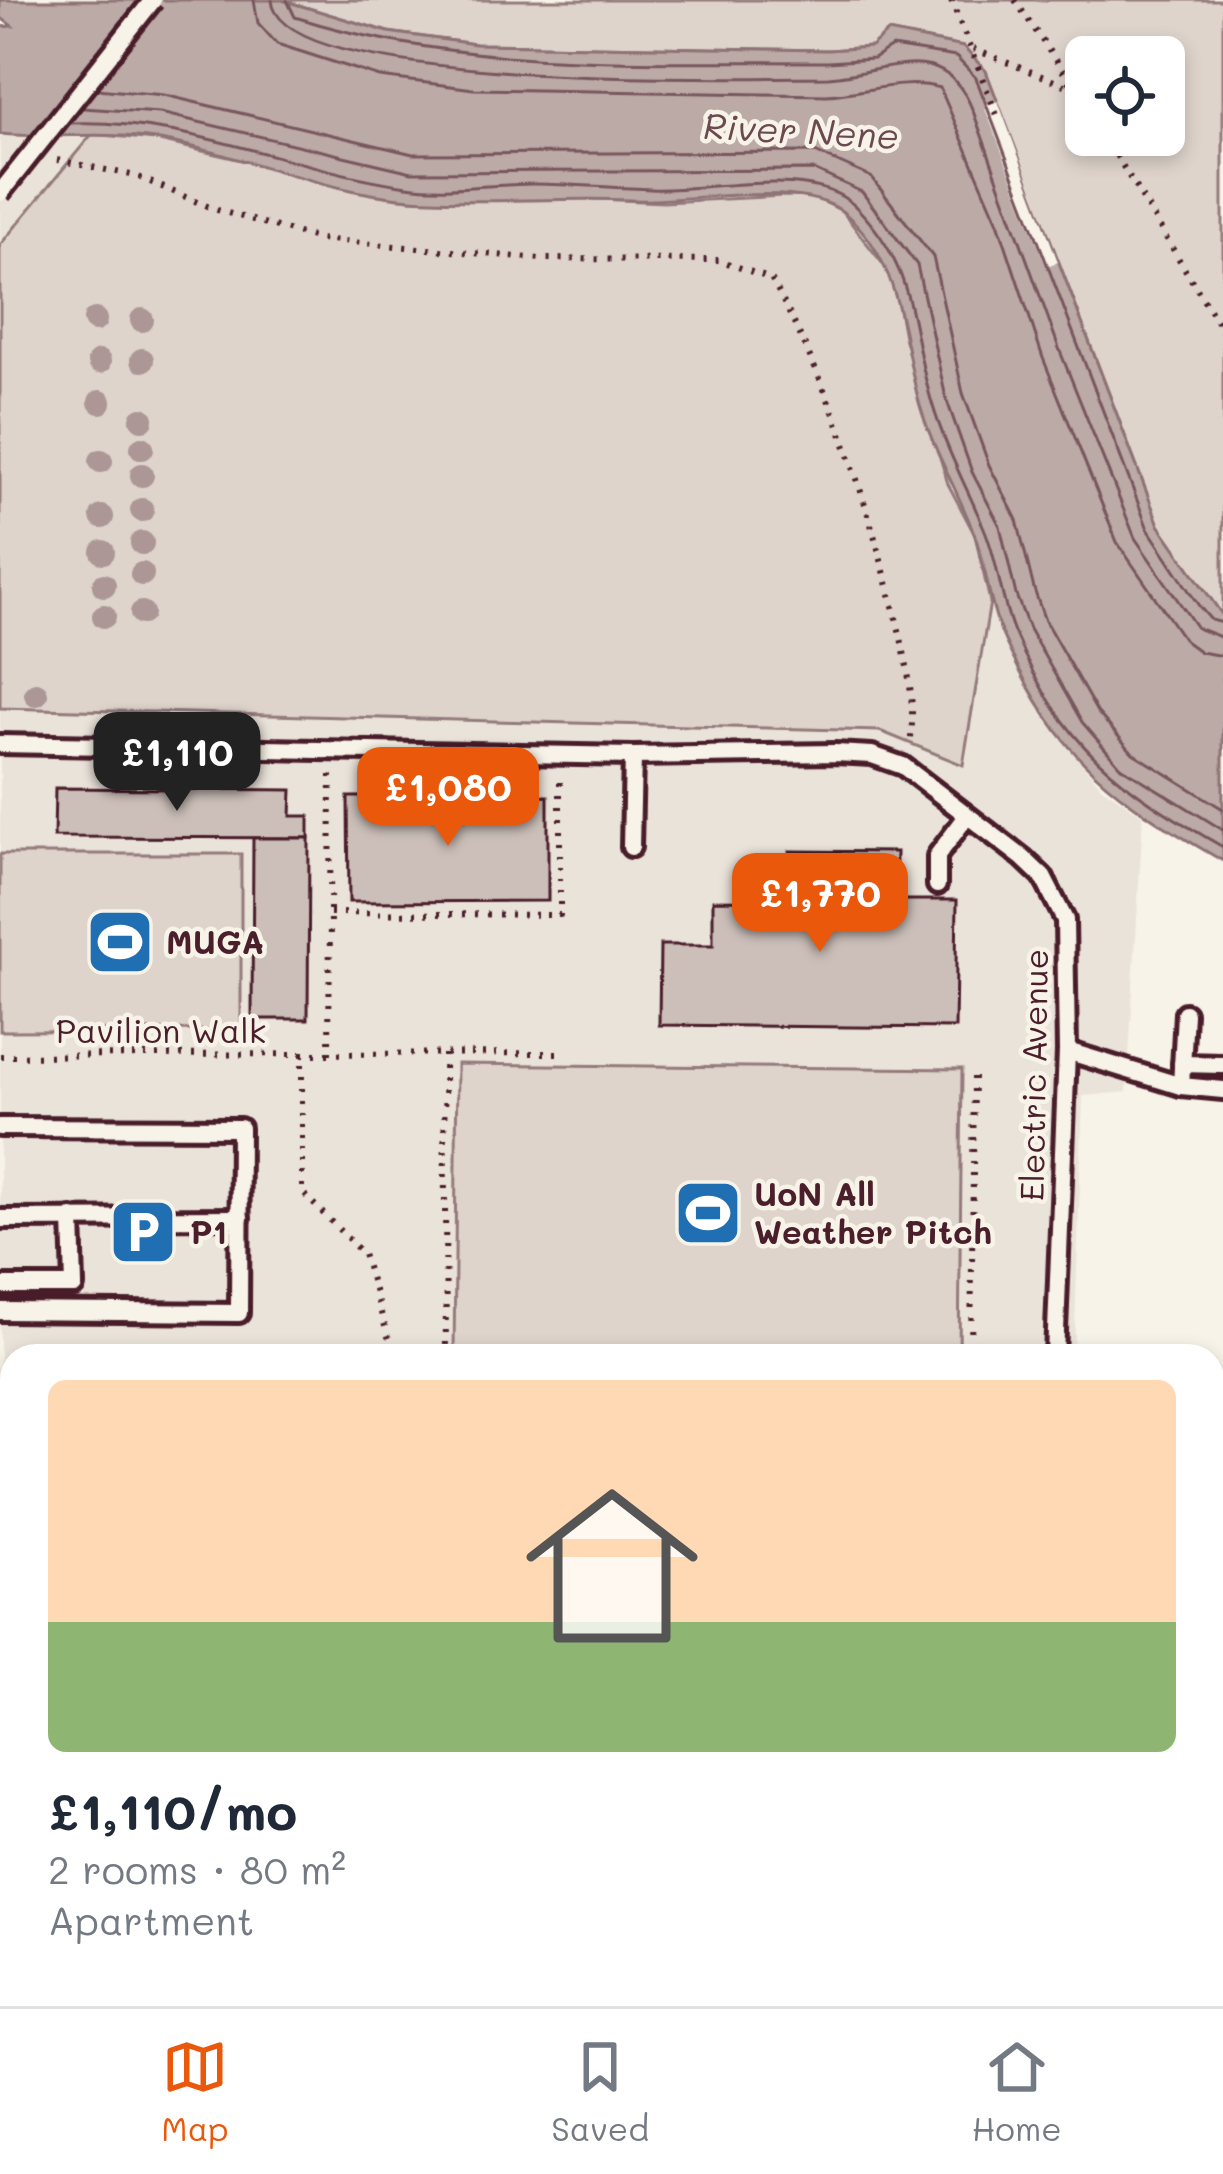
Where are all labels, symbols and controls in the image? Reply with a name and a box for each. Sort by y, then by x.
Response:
map controls [1065,36,1185,156]
button: locate [1065,36,1185,156]
water label: River Nene [702,101,900,158]
pin: £1,110 [79,712,275,814]
text: £1,110 [120,725,234,776]
pin: £1,080 [350,747,546,849]
text: £1,080 [384,760,512,811]
pin: £1,770 [722,853,918,955]
text: £1,770 [759,866,881,917]
sports icon: MUGA [85,907,155,977]
place label: MUGA [166,919,264,962]
street label: Electric Avenue [1009,948,1056,1202]
street label: Pavilion Walk [56,1008,266,1051]
place label: UoN All Weather Pitch [754,1171,992,1252]
sports icon: UoN All Weather Pitch [673,1178,743,1248]
parking icon: P1 [108,1197,178,1267]
place label: P1 [190,1209,227,1252]
icon: home [504,1458,720,1674]
text: £1,110/mo [48,1776,297,1843]
text: 2 rooms · 80 m² [48,1843,346,1894]
text: Apartment [48,1894,254,1945]
tab: Map [161,2034,229,2149]
tab: Saved [551,2034,649,2149]
tab: Home [972,2034,1062,2149]

